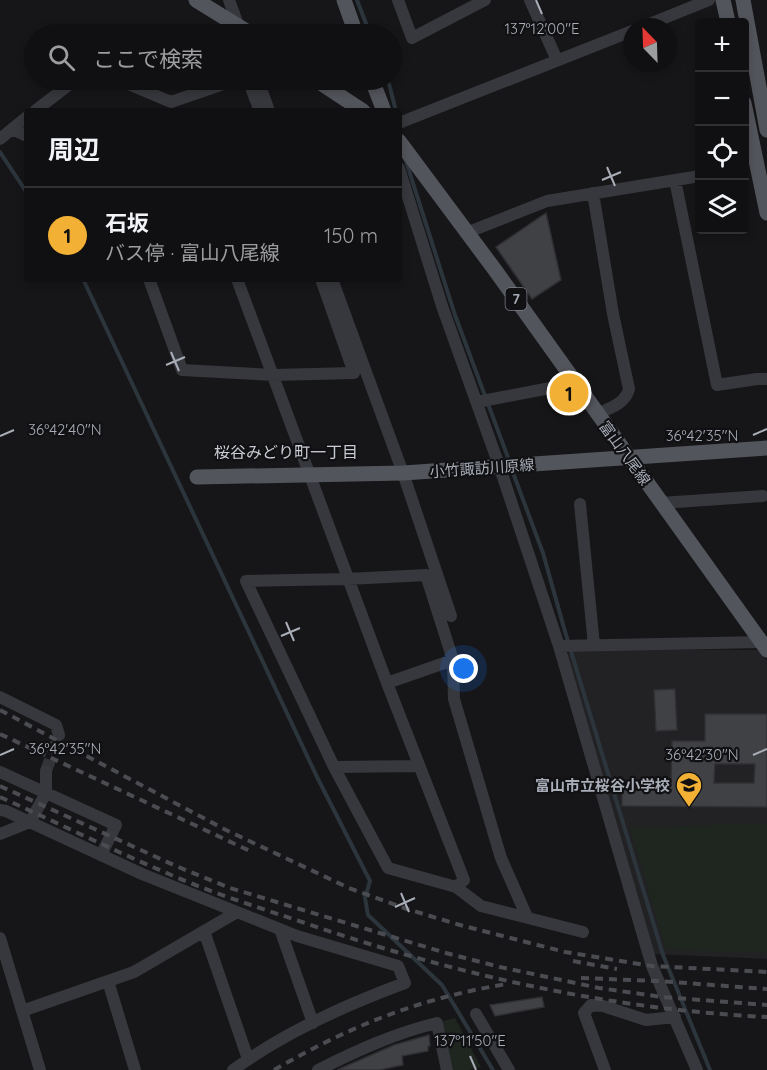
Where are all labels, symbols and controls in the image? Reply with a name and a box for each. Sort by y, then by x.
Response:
north arrow [623,18,677,72]
map controls [695,18,749,234]
button: + [695,18,749,72]
text: 137°12'00"E [505,19,579,38]
search box [24,24,402,90]
icon: search [45,41,78,74]
text: ここで検索 [93,45,203,73]
button: − [695,72,749,126]
button: locate [695,126,749,180]
text: 周辺 [48,133,100,166]
button: layers [695,180,749,234]
text: 石坂 [105,209,149,237]
text: 1 [64,223,71,248]
text: 150 m [324,223,378,248]
text: バス停 · 富山八尾線 [105,240,280,265]
road number: 7 [506,288,526,310]
pin: 1 [550,370,588,416]
street label: 富山八尾線 [595,417,655,489]
text: 36°42'40"N [28,420,102,439]
text: 36°42'35"N [666,426,738,445]
district label: 桜谷みどり町一丁目 [214,442,358,462]
street label: 小竹諏訪川原線 [429,455,535,481]
your location [449,654,478,683]
text: 36°42'35"N [29,739,101,758]
text: 36°42'30"N [665,745,739,764]
school or university icon: 富山市立桜谷小学校 [674,770,704,808]
place label: 富山市立桜谷小学校 [535,776,670,795]
text: 137°11'50"E [434,1031,506,1050]

